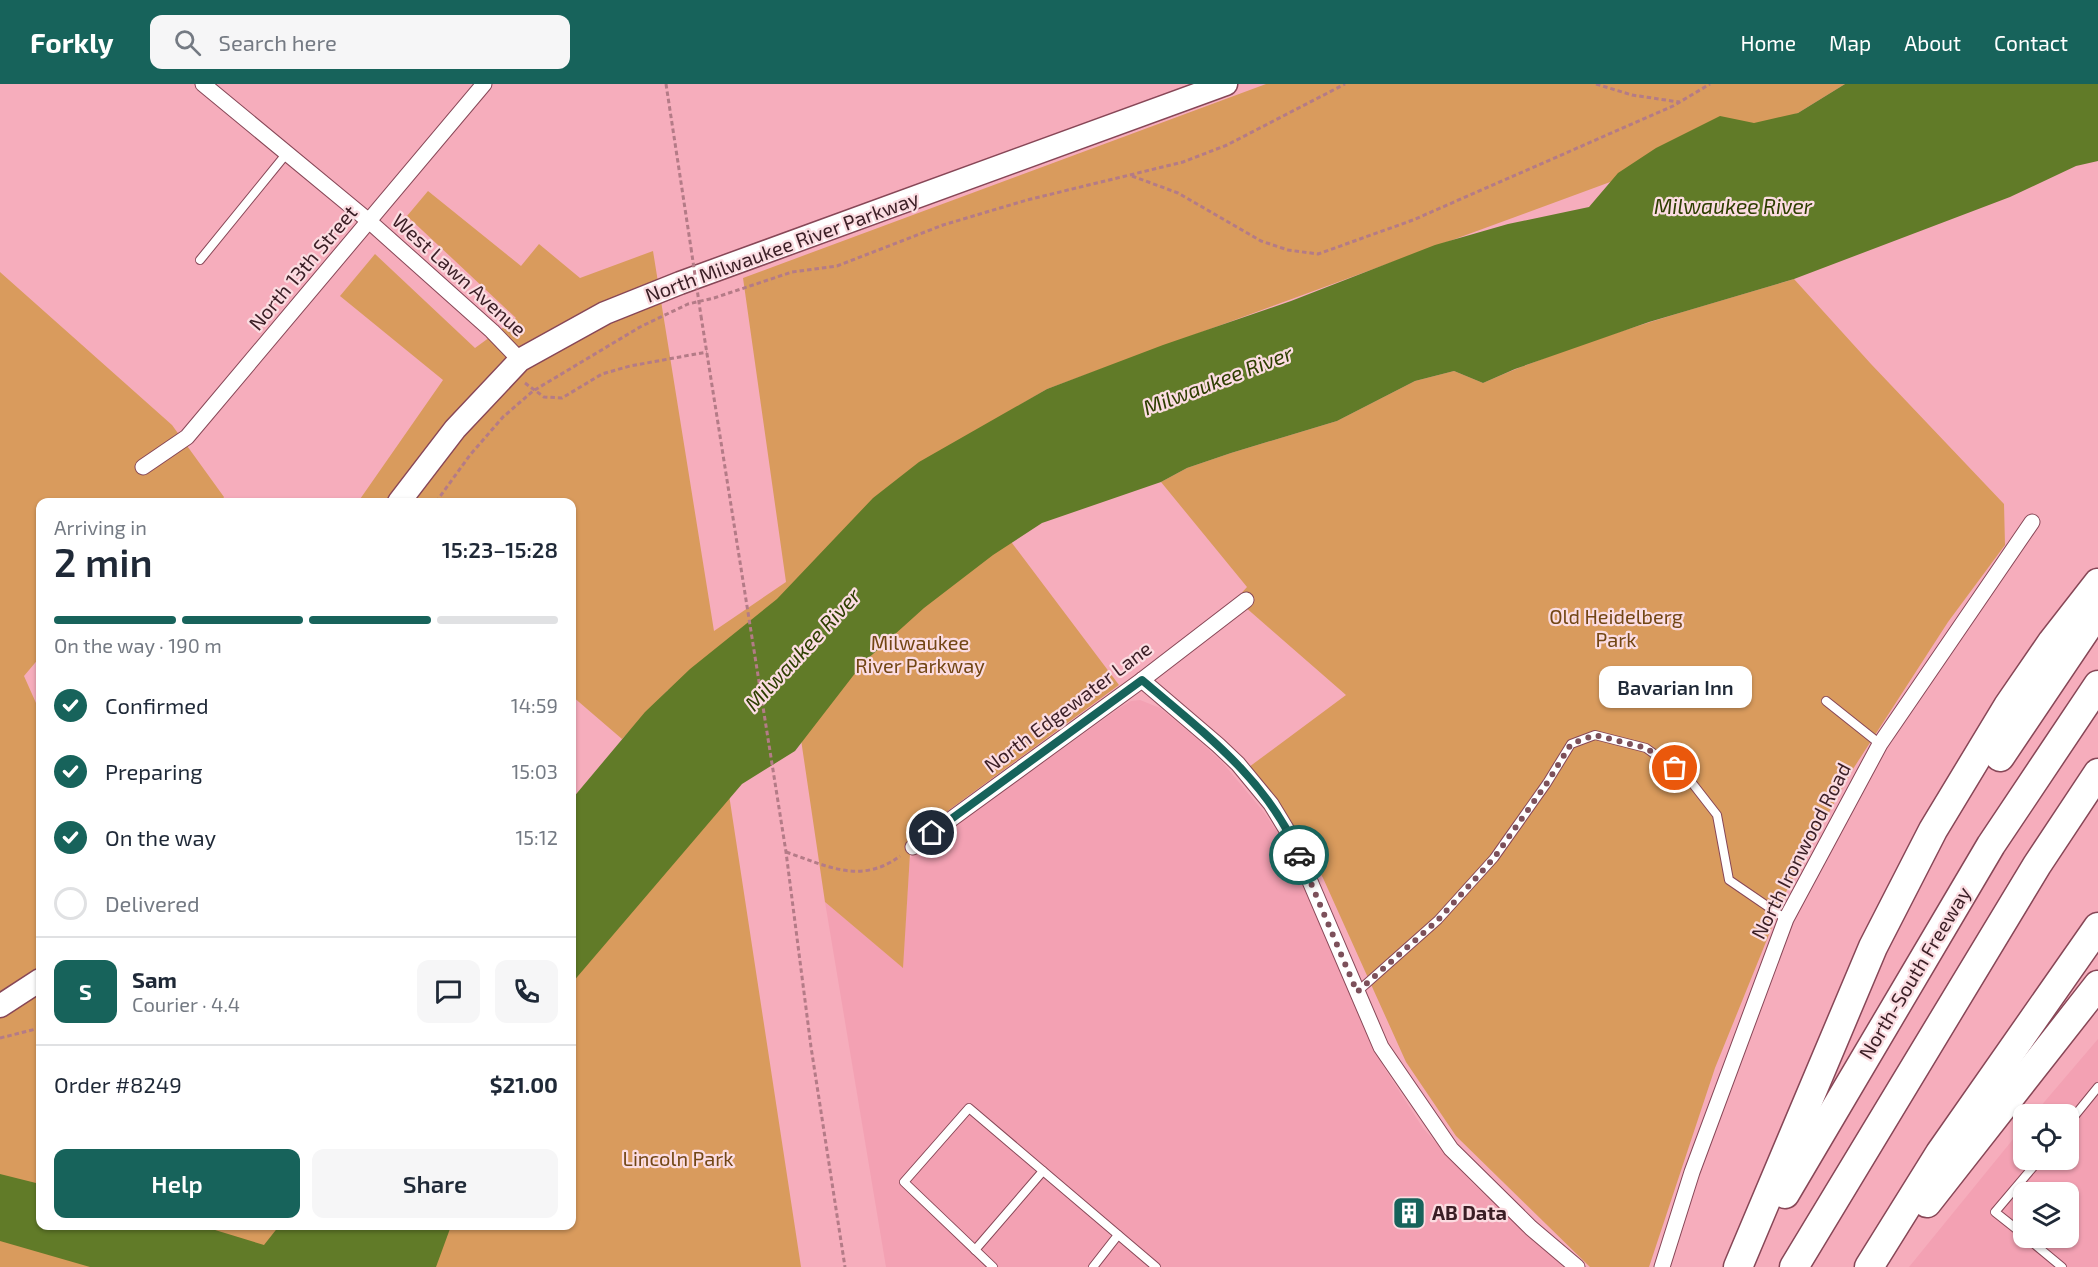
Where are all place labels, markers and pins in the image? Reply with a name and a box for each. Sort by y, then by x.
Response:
callout: Bavarian Inn [1598,666,1752,708]
pin [1649,742,1700,793]
pin [906,807,957,858]
building icon: AB Data [1391,1195,1427,1231]
place label: AB Data [1432,1200,1507,1224]

